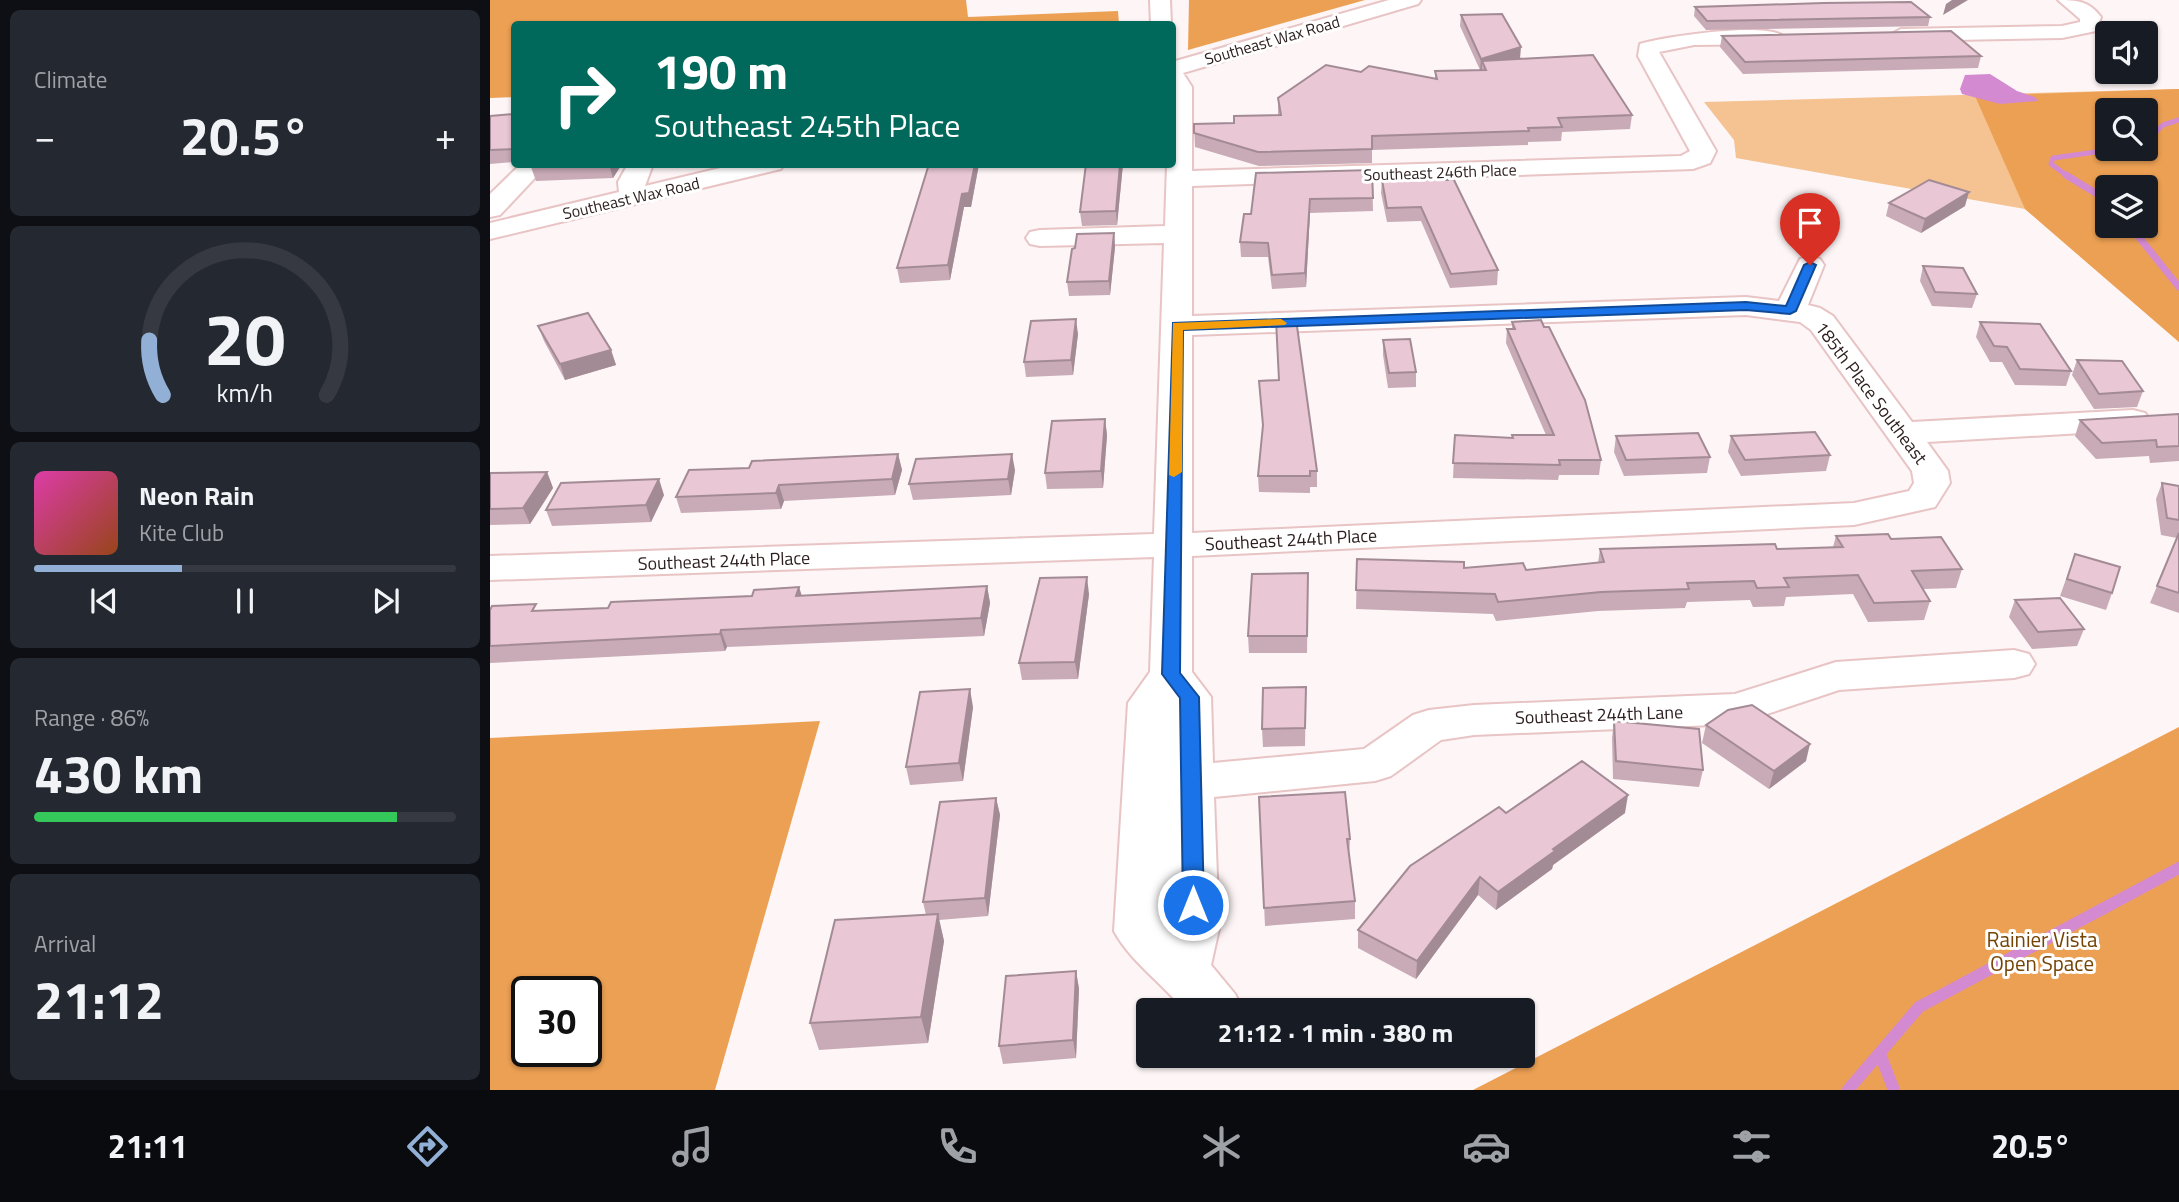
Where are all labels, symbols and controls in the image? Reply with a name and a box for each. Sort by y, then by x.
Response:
street label: Southeast Wax Road [1201,9,1343,71]
map controls [2095,21,2158,238]
button: sound [2095,21,2158,84]
text: 190 m [654,33,788,108]
icon: right [539,49,630,140]
text: Climate [34,62,107,97]
text: 20.5° [180,96,310,175]
button: search [2095,98,2158,161]
text: Southeast 245th Place [654,101,961,149]
text: − [34,107,55,165]
text: + [435,107,456,165]
street label: Southeast 246th Place [1363,157,1517,187]
street label: Southeast Wax Road [560,171,702,225]
button: layers [2095,175,2158,238]
pin [1780,193,1840,265]
icon: arrive [1791,204,1829,242]
text: 20 [204,283,286,393]
street label: 185th Place Southeast [1809,316,1934,470]
text: km/h [217,374,273,412]
text: Neon Rain [139,476,254,515]
text: Kite Club [139,515,224,550]
street label: Southeast 244th Place [1204,522,1378,557]
street label: Southeast 244th Place [637,544,811,577]
icon: previous [85,582,123,620]
icon: pause [226,582,264,620]
icon: next [367,582,405,620]
street label: Southeast 244th Lane [1514,698,1683,731]
text: Range · 86% [34,700,149,735]
text: 430 km [34,734,203,813]
position arrow [1156,868,1230,942]
park label: Rainier Vista Open Space [1987,923,2098,979]
text: Arrival [34,926,96,961]
text: 21:12 [34,960,164,1039]
speed limit sign: 30 [511,976,602,1067]
text: 21:12 · 1 min · 380 m [1218,1013,1453,1052]
text: 21:11 [108,1122,188,1170]
icon: directions [403,1122,452,1171]
icon: music [668,1122,717,1171]
icon: phone [933,1122,982,1171]
icon: climate [1197,1122,1246,1171]
icon: car [1462,1122,1511,1171]
icon: filters [1727,1122,1776,1171]
text: 20.5° [1991,1122,2071,1170]

